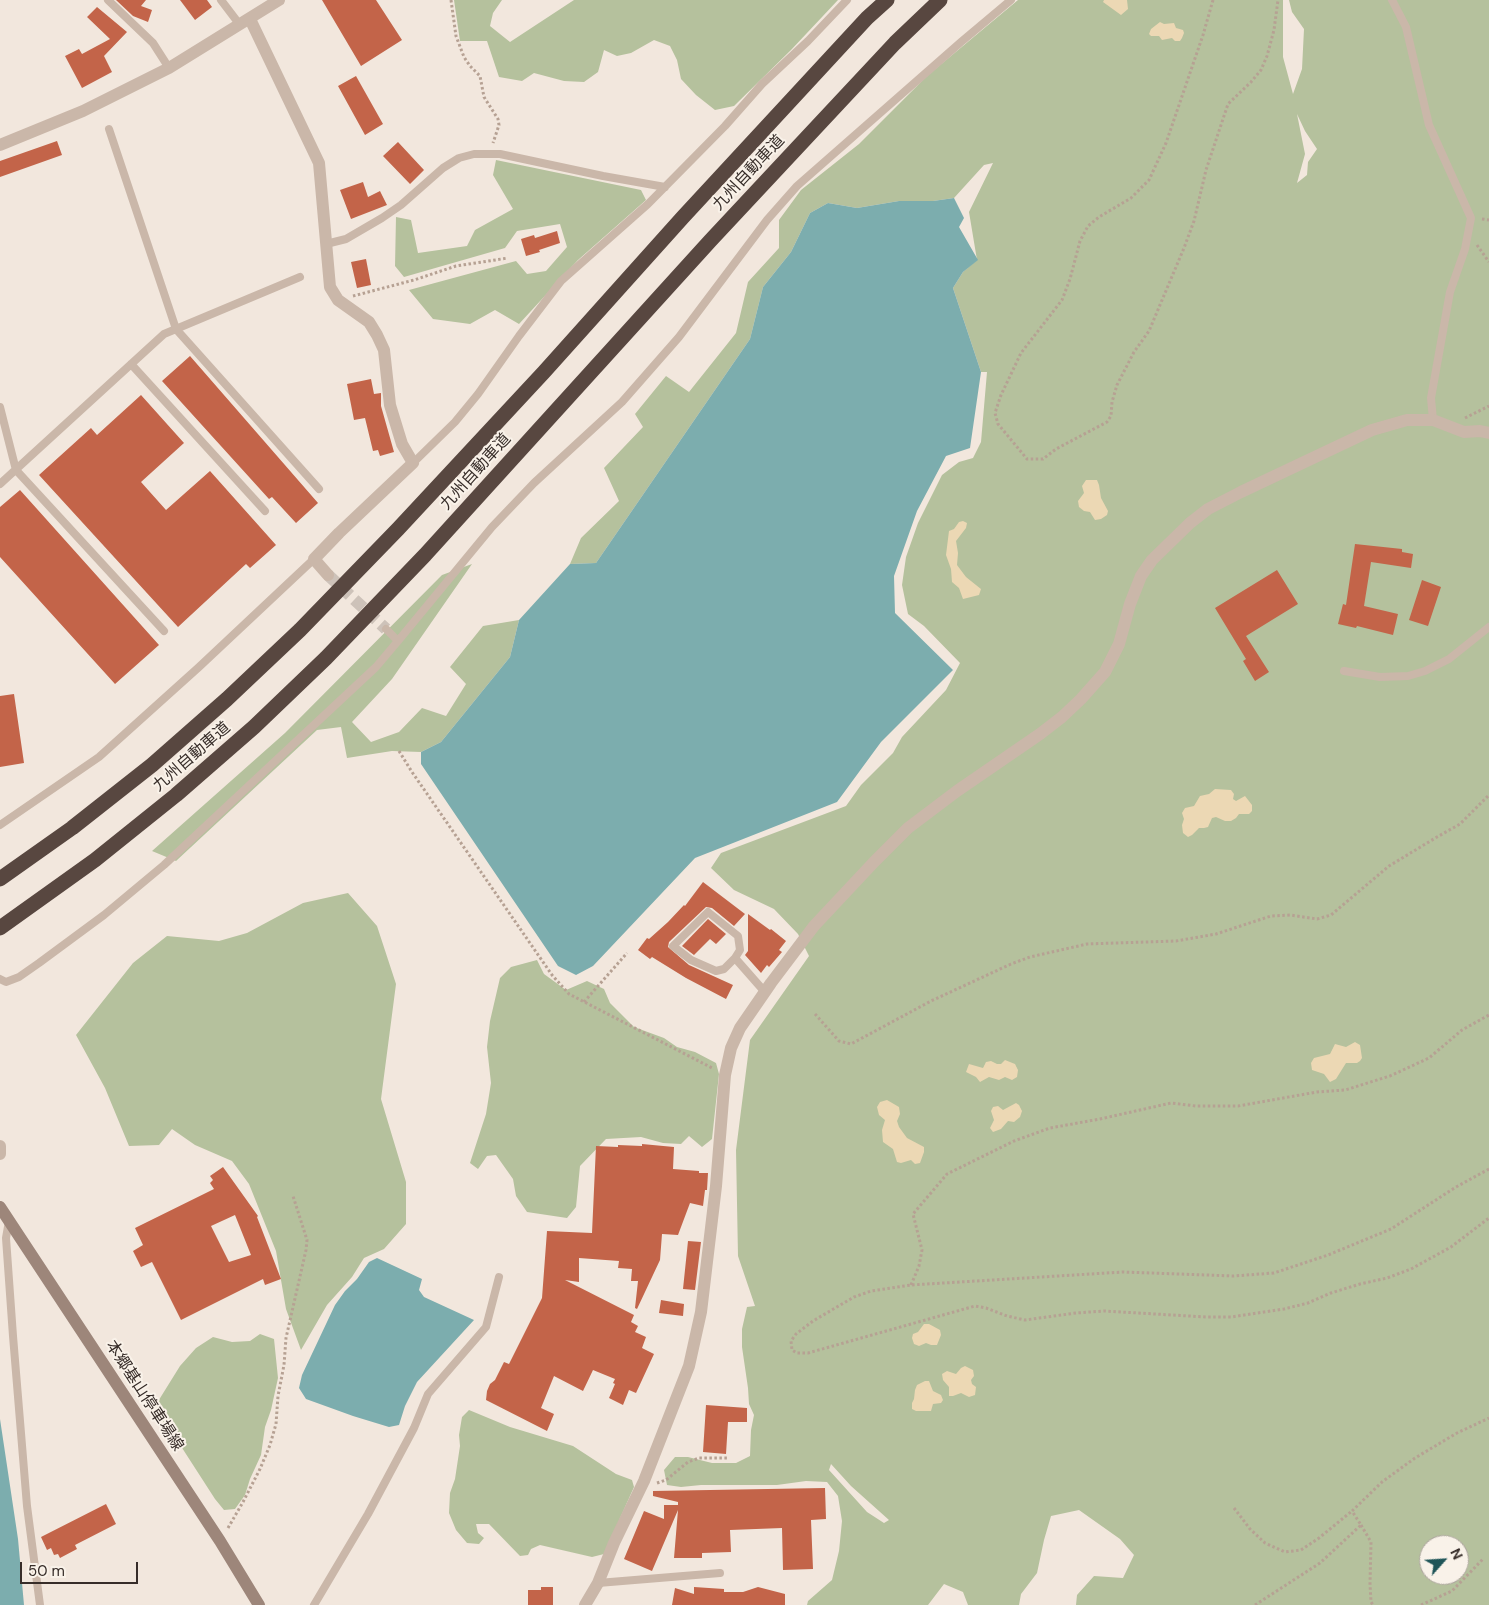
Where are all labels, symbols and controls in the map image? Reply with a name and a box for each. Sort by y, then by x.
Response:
street label: 九州自動車道 [709,131,789,215]
street label: 九州自動車道 [437,430,515,514]
street label: 九州自動車道 [149,718,235,796]
street label: 本郷基山停車場線 [101,1337,187,1455]
north arrow [1419,1535,1469,1585]
text: N [1446,1545,1467,1562]
scale bar [22,1552,140,1584]
text: 50 m [28,1561,65,1581]

